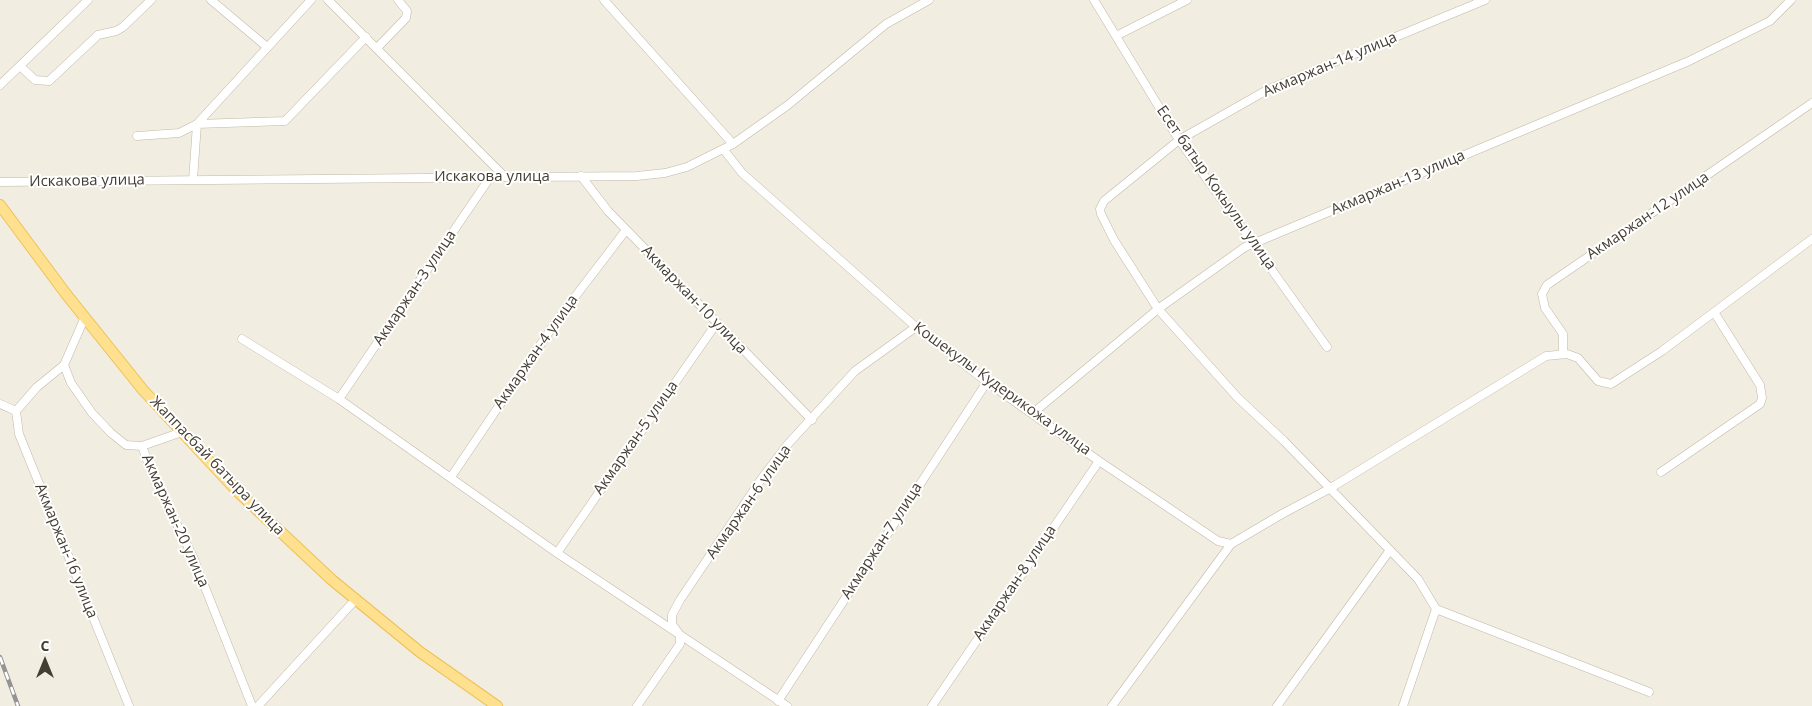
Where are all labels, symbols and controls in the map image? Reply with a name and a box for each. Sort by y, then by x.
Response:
street label: Акмаржан-14 улица [1260,29,1400,101]
street label: Есет батыр Кокыулы улица [1152,103,1280,273]
street label: Акмаржан-13 улица [1328,147,1468,219]
street label: Искакова улица [434,168,550,186]
street label: Акмаржан-12 улица [1583,168,1713,264]
street label: Искакова улица [29,171,145,191]
street label: Акмаржан-3 улица [370,227,460,349]
street label: Акмаржан-10 улица [638,242,750,358]
street label: Акмаржан-4 улица [490,291,582,413]
street label: Кошекулы Кудерикожа улица [910,319,1094,459]
street label: Акмаржан-5 улица [590,377,682,499]
street label: Жаппасбай батыра улица [146,393,288,539]
street label: Акмаржан-6 улица [703,441,795,563]
street label: Акмаржан-20 улица [138,452,212,590]
street label: Акмаржан-7 улица [838,479,926,603]
street label: Акмаржан-16 улица [31,481,101,621]
street label: Акмаржан-8 улица [970,522,1060,644]
north arrow [20,636,70,686]
text: С [41,636,49,655]

